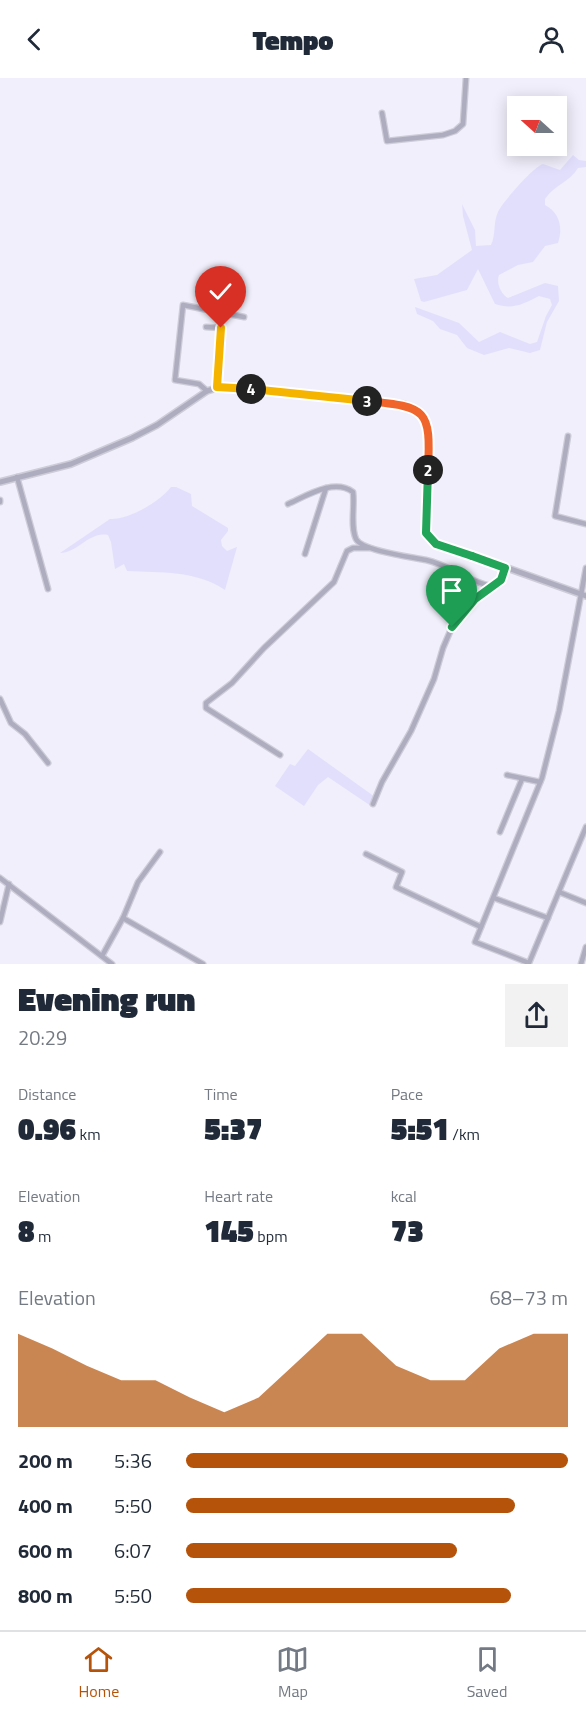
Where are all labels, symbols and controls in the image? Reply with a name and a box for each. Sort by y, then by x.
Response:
text: Tempo [252,19,334,60]
icon: back [18,23,51,56]
icon: person [535,23,568,56]
north arrow [507,96,567,156]
map controls [507,96,567,156]
pin [195,266,246,328]
icon: check [204,275,237,308]
pin: 4 [236,374,266,404]
text: 4 [247,377,255,401]
pin: 3 [352,386,382,416]
text: 3 [363,389,371,413]
pin: 2 [413,455,443,485]
text: 2 [424,458,432,482]
pin [426,565,477,627]
icon: arrive [435,574,468,607]
text: Evening run [18,974,195,1024]
button: share [505,984,568,1047]
text: 20:29 [18,1022,67,1053]
text: Distance [18,1082,76,1106]
text: Time [204,1082,238,1106]
text: Pace [391,1082,423,1106]
text: 0.96 [18,1106,76,1152]
text: 5:37 [204,1106,262,1152]
text: 5:51 [391,1106,449,1152]
text: km [76,1122,101,1146]
text: /km [449,1122,480,1146]
text: Elevation [18,1184,80,1208]
text: Heart rate [204,1184,273,1208]
text: kcal [391,1184,417,1208]
text: 8 [18,1208,35,1254]
text: 145 [204,1208,254,1254]
text: 73 [391,1208,424,1254]
text: m [35,1224,51,1248]
text: bpm [254,1224,288,1248]
text: Elevation [18,1282,96,1313]
text: 68–73 m [489,1282,568,1313]
text: 200 m [18,1445,73,1476]
text: 5:36 [114,1445,152,1476]
text: 400 m [18,1490,73,1521]
text: 5:50 [114,1490,152,1521]
text: 600 m [18,1535,73,1566]
text: 6:07 [114,1535,152,1566]
text: 800 m [18,1580,73,1611]
text: 5:50 [114,1580,152,1611]
tab: Home [79,1643,119,1703]
tab: Map [276,1643,309,1703]
tab: Saved [467,1643,507,1703]

